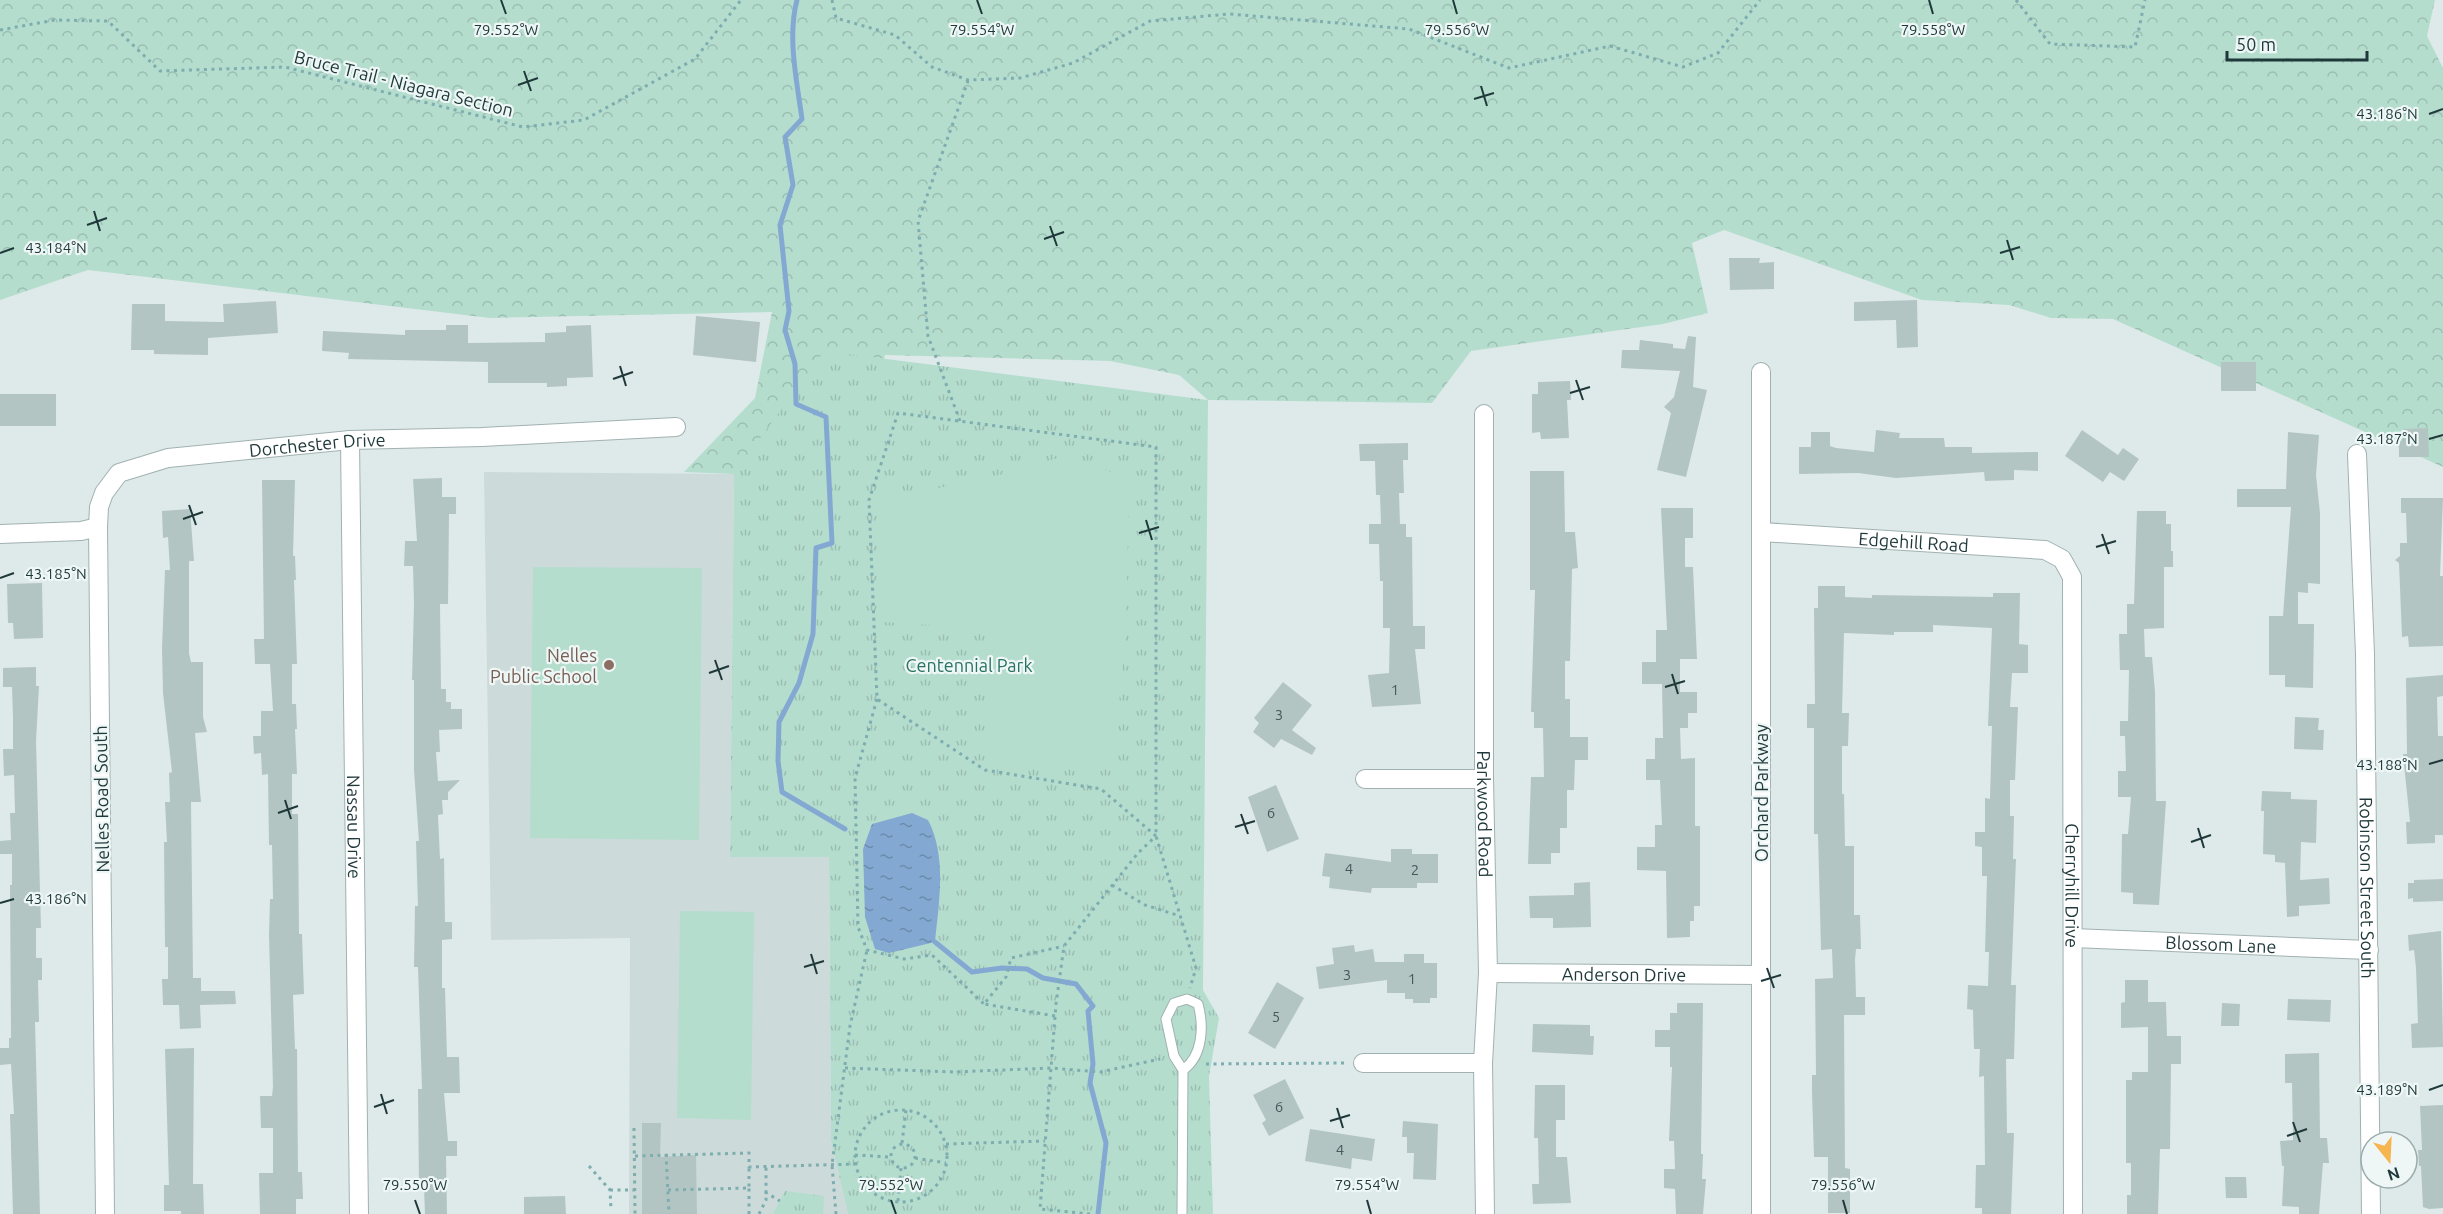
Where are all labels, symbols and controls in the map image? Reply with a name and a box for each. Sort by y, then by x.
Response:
text: 79.552°W [474,21,538,38]
text: 79.554°W [950,21,1014,38]
text: 79.556°W [1425,21,1489,38]
text: 79.558°W [1901,21,1965,38]
scale bar [2227,24,2366,62]
text: 50 m [2236,34,2276,54]
street label: Bruce Trail - Niagara Section [292,46,516,120]
text: 43.186°N [2356,105,2418,122]
text: 43.184°N [25,239,87,256]
street label: Dorchester Drive [248,429,386,460]
text: 43.187°N [2356,430,2418,447]
street label: Edgehill Road [1858,528,1969,555]
text: 43.185°N [25,565,87,582]
place label: Nelles Public School [490,645,597,686]
park label: Centennial Park [906,655,1033,675]
marker: Nelles Public School [602,658,616,672]
house number: 1 [1391,681,1399,698]
house number: 3 [1275,706,1283,723]
street label: Orchard Parkway [1751,724,1771,862]
street label: Nelles Road South [90,725,112,873]
street label: Parkwood Road [1474,750,1496,878]
text: 43.188°N [2356,756,2418,773]
street label: Nassau Drive [344,775,365,879]
street label: Robinson Street South [2357,797,2378,979]
house number: 6 [1267,804,1275,821]
street label: Cherryhill Drive [2062,823,2083,948]
house number: 4 [1345,860,1353,877]
house number: 2 [1411,861,1419,878]
text: 43.186°N [25,890,87,907]
street label: Blossom Lane [2165,932,2277,956]
street label: Anderson Drive [1562,964,1686,984]
house number: 3 [1343,966,1351,983]
house number: 1 [1408,970,1416,987]
house number: 5 [1272,1008,1280,1025]
text: 43.189°N [2356,1081,2418,1098]
house number: 6 [1275,1098,1283,1115]
north arrow [2359,1130,2419,1190]
house number: 4 [1336,1141,1344,1158]
text: N [2385,1164,2402,1185]
text: 79.550°W [383,1176,447,1193]
text: 79.552°W [859,1176,923,1193]
text: 79.554°W [1335,1176,1399,1193]
text: 79.556°W [1811,1176,1875,1193]

